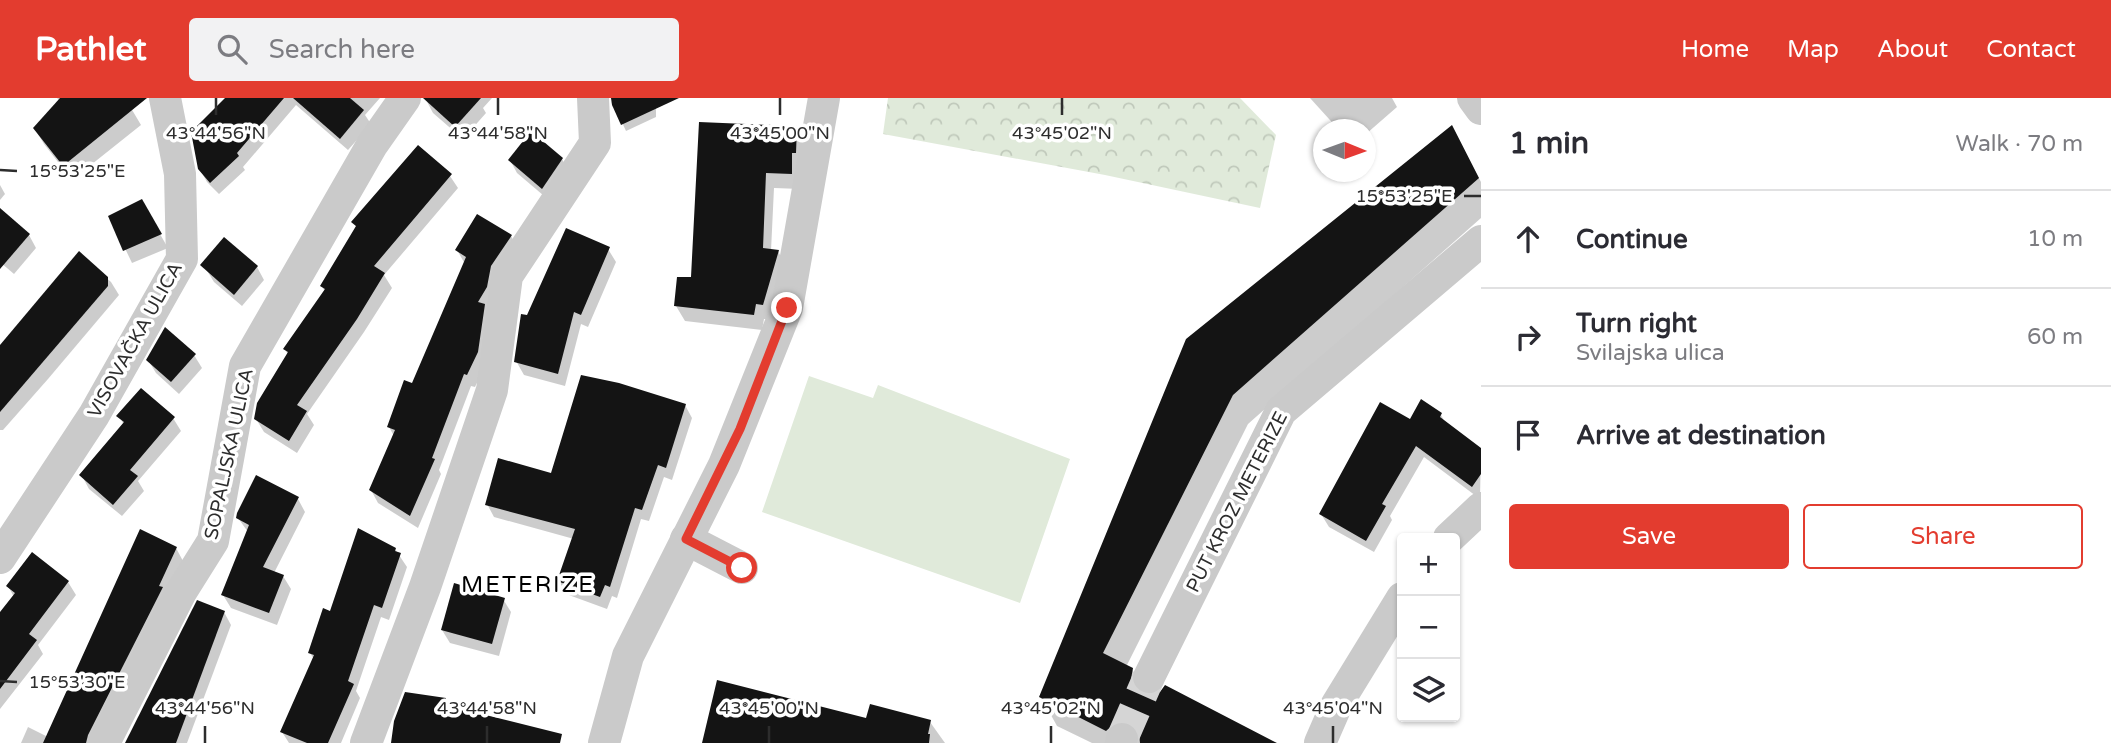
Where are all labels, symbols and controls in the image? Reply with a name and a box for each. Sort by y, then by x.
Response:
search box [189,18,679,81]
text: Pathlet [35,30,147,69]
icon: search [213,30,251,68]
text: Search here [269,34,415,65]
text: Home [1681,35,1749,64]
text: Map [1787,35,1839,64]
text: About [1877,35,1948,64]
text: Contact [1986,35,2076,64]
north arrow [1313,119,1376,182]
text: 43°44'56"N [166,122,266,144]
text: 43°44'58"N [448,122,548,144]
text: 43°45'00"N [730,122,830,144]
text: 43°45'02"N [1012,122,1112,144]
text: 1 min [1509,125,1589,162]
text: Walk · 70 m [1956,130,2083,158]
text: 15°53'25"E [28,160,126,182]
text: 15°53'25"E [1355,185,1453,207]
icon: ahead [1509,220,1547,258]
text: Continue [1576,224,1688,255]
text: 10 m [2027,225,2083,253]
street label: VISOVAČKA ULICA [83,258,187,422]
route end [771,292,802,323]
text: Turn right [1576,308,1697,339]
icon: right [1509,318,1547,356]
text: 60 m [2027,323,2083,351]
text: Svilajska ulica [1576,339,1725,367]
street label: SOPALJSKA ULICA [200,366,258,542]
street label: PUT KROZ METERIZE [1182,408,1292,596]
icon: arrive [1509,416,1547,454]
text: Arrive at destination [1576,420,1826,451]
button: Save [1509,504,1789,569]
button: Share [1803,504,2083,569]
map controls [1397,533,1460,722]
button: + [1397,533,1460,596]
route start [726,552,757,583]
district label: METERIZE [461,571,595,599]
button: − [1397,596,1460,659]
button: layers [1397,659,1460,722]
text: 15°53'30"E [28,671,126,693]
text: 43°44'56"N [155,697,255,719]
text: 43°44'58"N [437,697,537,719]
text: 43°45'00"N [719,697,819,719]
text: 43°45'02"N [1001,697,1101,719]
text: 43°45'04"N [1283,697,1383,719]

